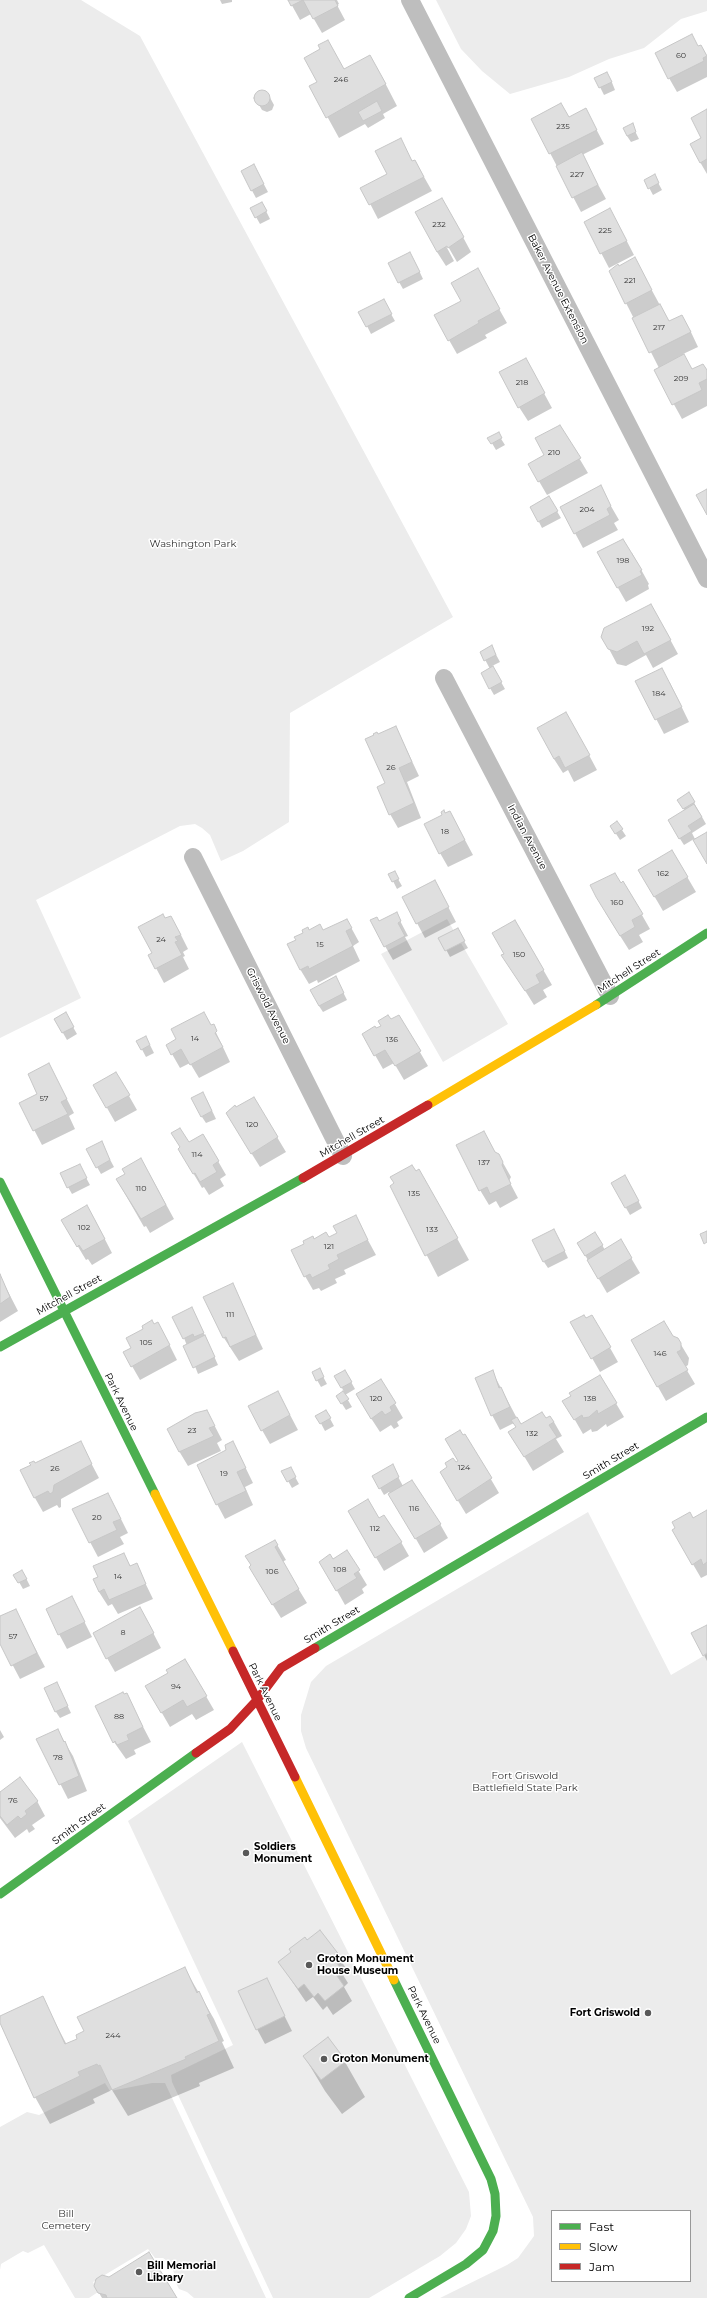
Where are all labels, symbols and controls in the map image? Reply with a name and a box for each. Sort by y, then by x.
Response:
house number: 60 [676,51,686,61]
house number: 246 [334,75,348,85]
house number: 235 [556,122,570,132]
house number: 227 [570,170,584,180]
house number: 232 [432,220,446,230]
house number: 225 [598,226,612,236]
street label: Baker Avenue Extension [525,232,591,346]
house number: 221 [624,276,636,286]
house number: 217 [653,323,665,333]
house number: 209 [674,374,688,384]
house number: 218 [516,378,528,388]
house number: 210 [548,448,560,458]
house number: 204 [579,505,595,515]
park label: Washington Park [150,538,236,550]
house number: 198 [617,556,629,566]
house number: 192 [642,624,654,634]
house number: 184 [652,689,666,699]
house number: 26 [386,763,396,773]
street label: Indian Avenue [505,802,549,872]
house number: 18 [441,827,449,837]
house number: 162 [657,869,669,879]
house number: 160 [610,898,624,908]
house number: 24 [156,935,166,945]
house number: 15 [316,940,324,950]
street label: Mitchell Street [595,946,663,996]
house number: 150 [513,950,525,960]
street label: Griswold Avenue [244,966,292,1046]
house number: 14 [191,1034,199,1044]
house number: 136 [386,1035,398,1045]
house number: 57 [39,1094,49,1104]
street label: Mitchell Street [318,1114,386,1160]
house number: 120 [246,1120,258,1130]
house number: 114 [191,1150,203,1160]
house number: 137 [478,1158,490,1168]
house number: 110 [135,1184,147,1194]
house number: 135 [408,1189,420,1199]
house number: 102 [78,1223,90,1233]
house number: 133 [426,1225,438,1235]
house number: 121 [324,1242,334,1252]
street label: Mitchell Street [34,1272,104,1318]
house number: 111 [226,1310,234,1320]
house number: 105 [140,1338,152,1348]
house number: 146 [653,1349,667,1359]
street label: Park Avenue [102,1371,140,1433]
house number: 120 [370,1394,382,1404]
house number: 138 [584,1394,596,1404]
house number: 23 [187,1426,197,1436]
house number: 132 [526,1429,538,1439]
street label: Smith Street [581,1440,641,1482]
house number: 124 [458,1463,470,1473]
house number: 26 [50,1464,60,1474]
house number: 19 [220,1469,228,1479]
house number: 116 [409,1504,419,1514]
house number: 20 [92,1513,102,1523]
house number: 112 [370,1524,380,1534]
house number: 108 [333,1565,347,1575]
house number: 106 [265,1567,279,1577]
house number: 14 [114,1572,122,1582]
street label: Smith Street [302,1604,362,1646]
house number: 8 [120,1628,126,1638]
house number: 57 [8,1632,18,1642]
street label: Park Avenue [246,1661,284,1723]
house number: 94 [171,1682,181,1692]
house number: 88 [114,1712,124,1722]
house number: 78 [53,1753,63,1763]
park label: Fort Griswold Battlefield State Park [472,1770,578,1794]
house number: 76 [8,1796,18,1806]
street label: Smith Street [50,1801,108,1847]
place label: Soldiers Monument [254,1841,312,1864]
marker: Soldiers Monument [241,1848,251,1858]
place label: Groton Monument House Museum [317,1953,414,1976]
marker: Groton Monument House Museum [304,1960,314,1970]
street label: Park Avenue [405,1984,443,2046]
place label: Fort Griswold [570,2007,640,2019]
marker: Fort Griswold [643,2008,653,2018]
house number: 244 [106,2031,120,2041]
place label: Groton Monument [332,2053,429,2065]
marker: Groton Monument [319,2054,329,2064]
park label: Bill Cemetery [42,2208,90,2232]
legend [551,2210,691,2282]
text: Fast [589,2219,614,2234]
text: Slow [589,2239,618,2254]
text: Jam [589,2259,615,2274]
place label: Bill Memorial Library [147,2260,216,2284]
marker: Bill Memorial Library [134,2267,144,2277]

